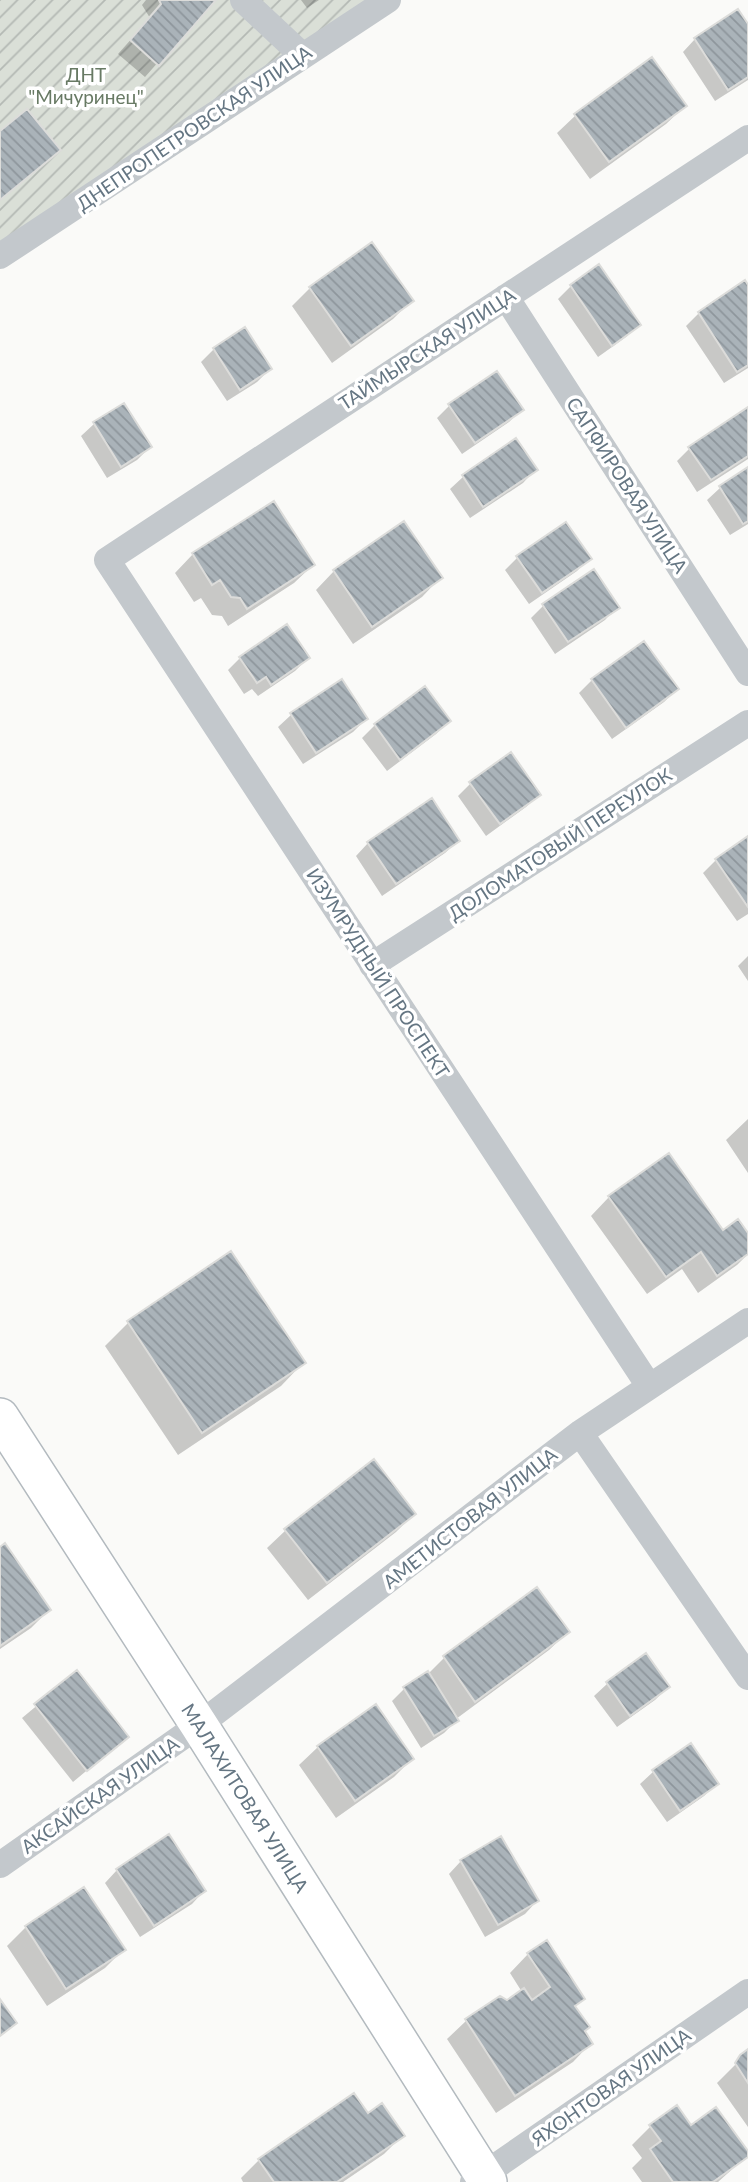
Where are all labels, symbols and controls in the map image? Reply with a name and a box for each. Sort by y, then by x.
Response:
street label: ДНЕПРОПЕТРОВСКАЯ УЛИЦА [72,40,316,215]
park label: ДНТ "Мичуринец" [28,63,144,108]
street label: ТАЙМЫРСКАЯ УЛИЦА [334,283,519,414]
street label: САПФИРОВАЯ УЛИЦА [562,393,693,577]
street label: ДОЛОМАТОВЫЙ ПЕРЕУЛОК [444,762,676,925]
street label: ИЗУМРУДНЫЙ ПРОСПЕКТ [302,864,455,1082]
street label: АМЕТИСТОВАЯ УЛИЦА [378,1442,562,1593]
street label: МАЛАХИТОВАЯ УЛИЦА [177,1699,314,1897]
street label: АКСАЙСКАЯ УЛИЦА [16,1731,183,1858]
street label: ЯХОНТОВАЯ УЛИЦА [526,2023,695,2151]

